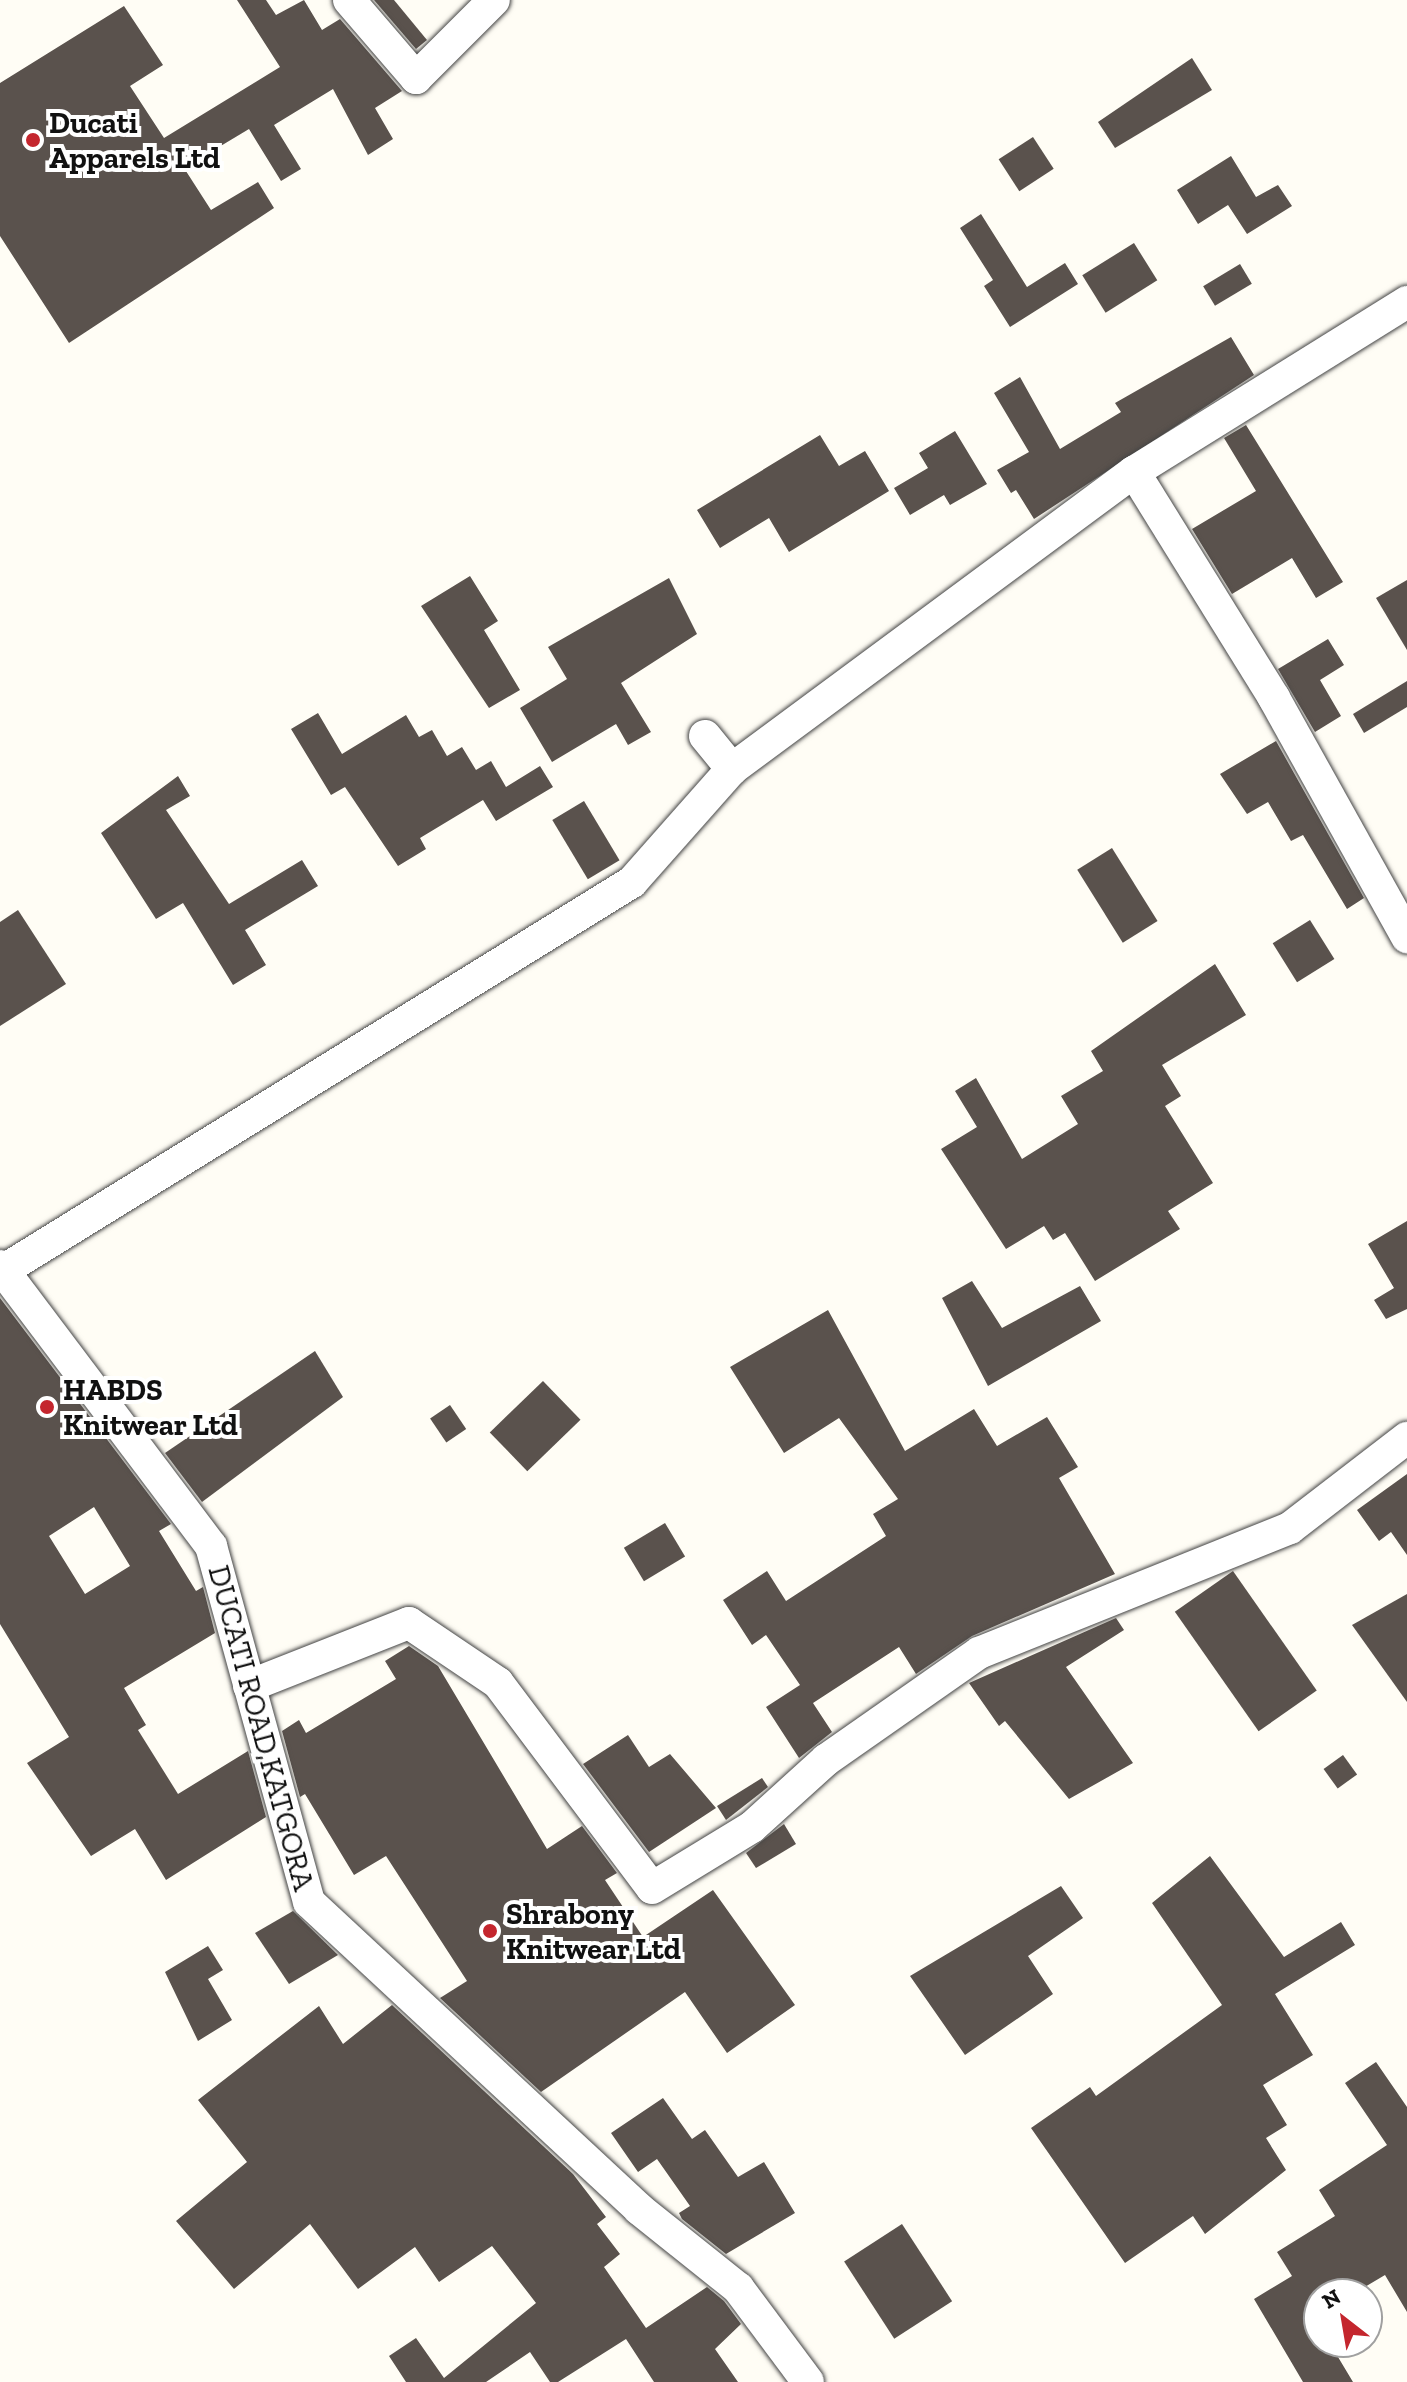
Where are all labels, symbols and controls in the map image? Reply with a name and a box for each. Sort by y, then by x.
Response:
place label: Ducati Apparels Ltd [49,105,220,176]
marker: Ducati Apparels Ltd [24,131,42,149]
place label: HABDS Knitwear Ltd [63,1372,238,1442]
marker: HABDS Knitwear Ltd [38,1398,56,1416]
street label: DUCATI ROAD,KATGORA [200,1562,322,1894]
place label: Shrabony Knitwear Ltd [506,1896,681,1966]
marker: Shrabony Knitwear Ltd [481,1922,499,1940]
north arrow [1303,2278,1383,2358]
text: N [1317,2283,1346,2315]

